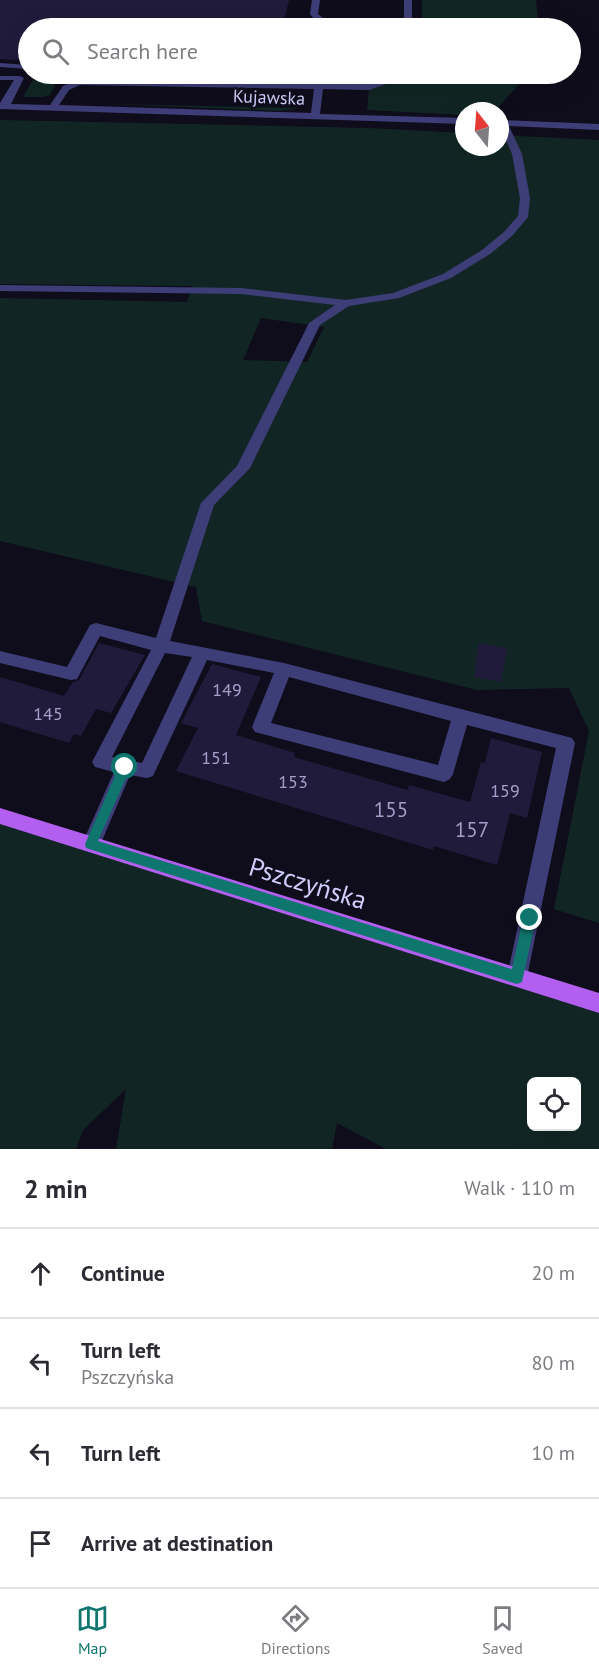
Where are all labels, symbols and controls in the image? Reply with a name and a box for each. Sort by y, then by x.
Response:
search box [18,18,581,84]
icon: search [39,35,72,68]
text: Search here [87,37,198,65]
street label: Kujawska [232,84,306,110]
north arrow [455,102,509,156]
house number: 149 [212,678,242,701]
house number: 145 [33,702,63,725]
house number: 151 [201,746,231,769]
route start [111,753,137,779]
house number: 153 [278,770,308,793]
house number: 159 [490,779,520,802]
house number: 155 [374,796,408,823]
house number: 157 [455,816,489,843]
street label: Pszczyńska [245,850,371,916]
route end [516,904,542,930]
map controls [527,1077,581,1131]
button: locate [527,1077,581,1131]
text: 2 min [24,1172,87,1205]
text: Walk · 110 m [464,1175,575,1201]
icon: ahead [24,1257,57,1290]
text: Continue [81,1259,165,1287]
text: 20 m [532,1260,575,1286]
text: Turn left [81,1336,161,1364]
icon: left [24,1347,57,1380]
text: 80 m [532,1350,575,1376]
text: Pszczyńska [81,1364,174,1390]
icon: left [24,1437,57,1470]
text: Turn left [81,1439,161,1467]
text: 10 m [532,1440,575,1466]
icon: arrive [24,1527,57,1560]
text: Arrive at destination [81,1529,273,1557]
tab: Map [76,1602,109,1658]
tab: Directions [261,1602,330,1658]
tab: Saved [482,1602,523,1658]

